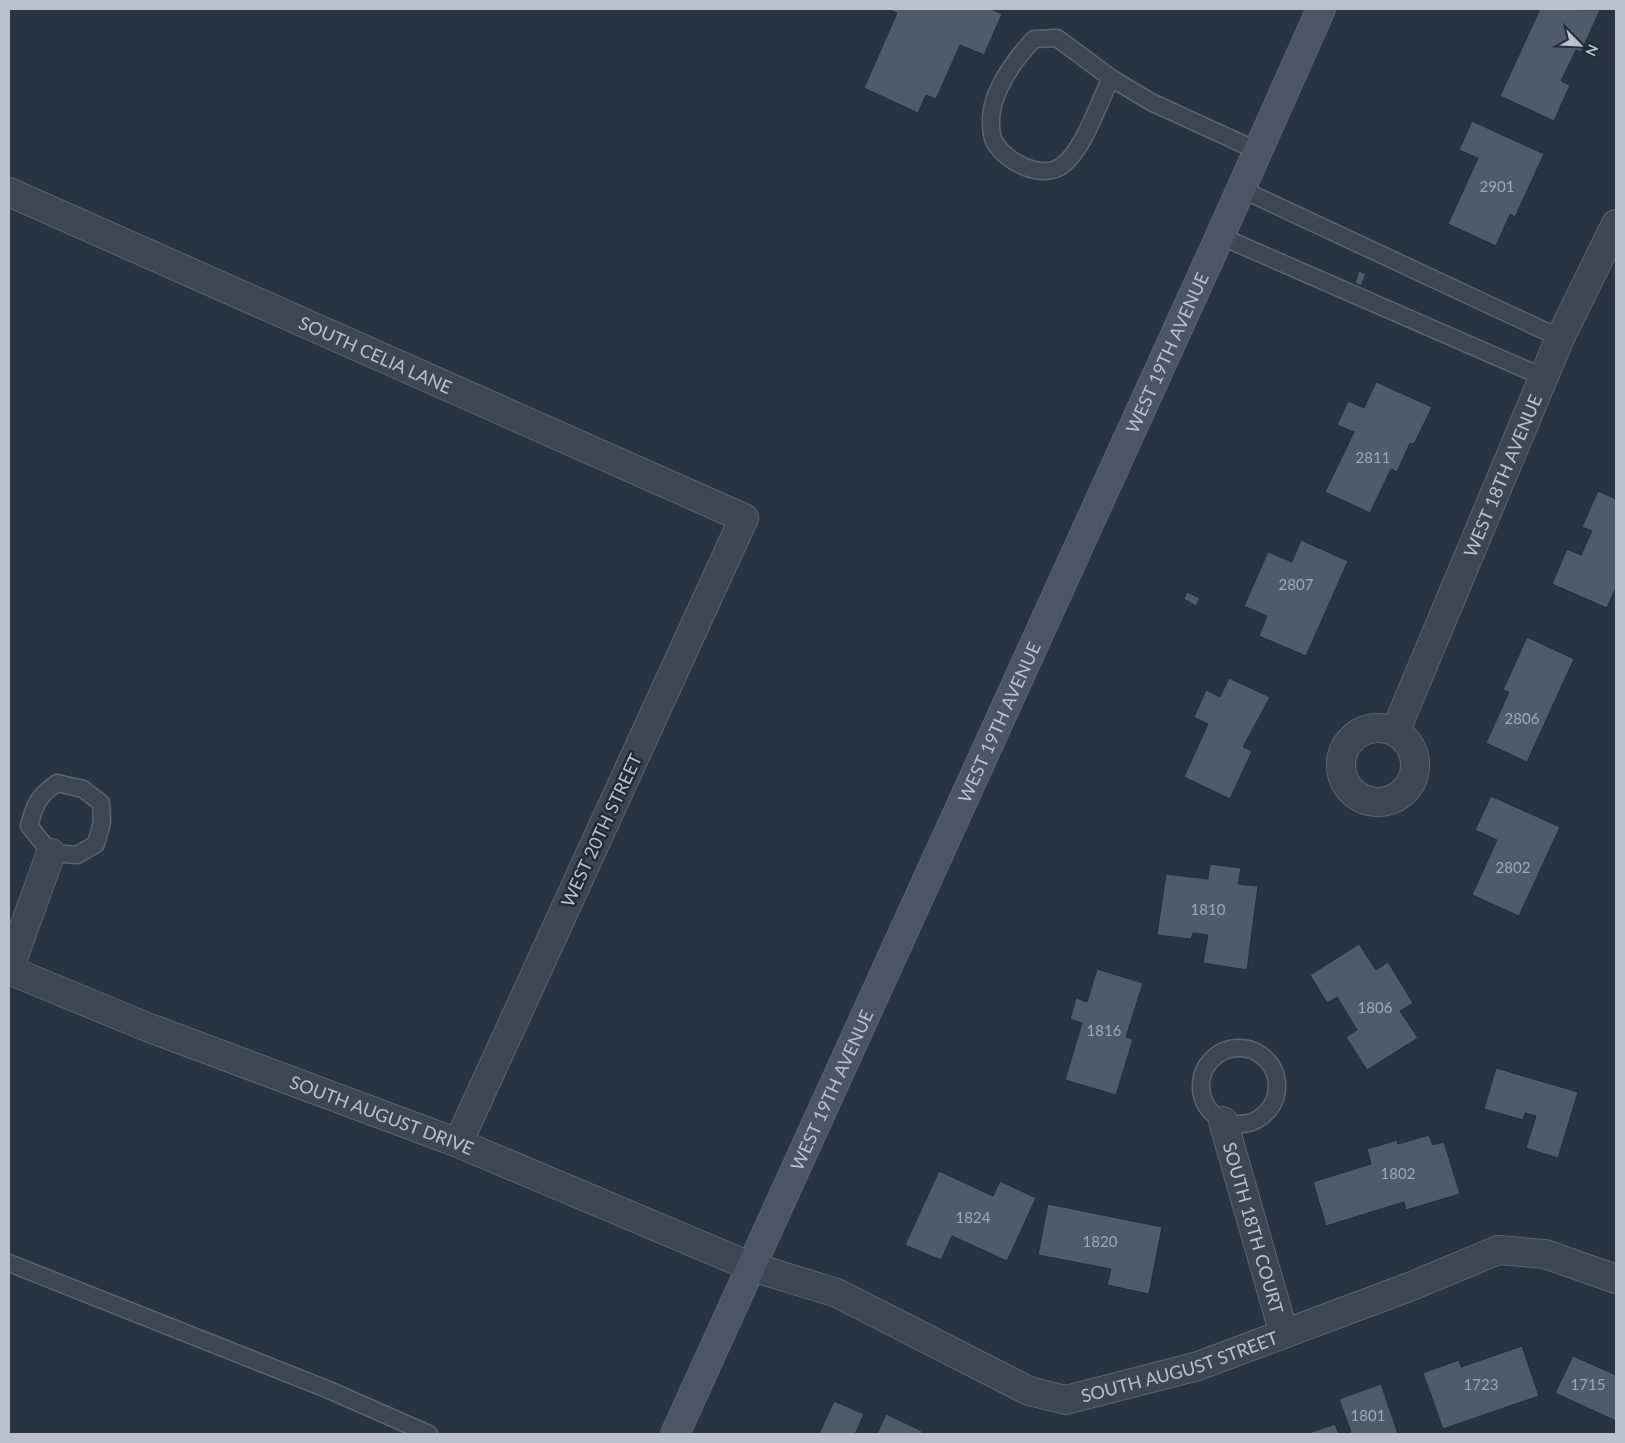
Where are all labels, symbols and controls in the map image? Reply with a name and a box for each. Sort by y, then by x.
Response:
north arrow [1555,20,1605,70]
text: N [1582,42,1602,59]
house number: 2901 [1480,177,1514,195]
street label: WEST 19TH AVENUE [1121,269,1213,436]
street label: SOUTH CELIA LANE [296,311,455,398]
street label: WEST 18TH AVENUE [1459,391,1546,560]
house number: 2811 [1356,448,1390,466]
house number: 2807 [1279,575,1314,593]
street label: WEST 19TH AVENUE [953,638,1045,806]
house number: 2806 [1505,709,1540,727]
street label: WEST 20TH STREET [556,750,646,910]
house number: 2802 [1496,858,1530,876]
house number: 1810 [1191,900,1226,918]
house number: 1806 [1358,998,1393,1016]
street label: WEST 19TH AVENUE [785,1006,878,1174]
house number: 1816 [1087,1021,1122,1039]
street label: SOUTH AUGUST DRIVE [287,1070,477,1159]
street label: SOUTH 18TH COURT [1219,1139,1289,1316]
house number: 1802 [1381,1164,1415,1182]
house number: 1824 [956,1208,991,1226]
house number: 1820 [1083,1232,1118,1250]
street label: SOUTH AUGUST STREET [1078,1326,1281,1407]
house number: 1723 [1464,1375,1498,1393]
house number: 1715 [1571,1375,1605,1393]
house number: 1801 [1351,1406,1385,1424]

